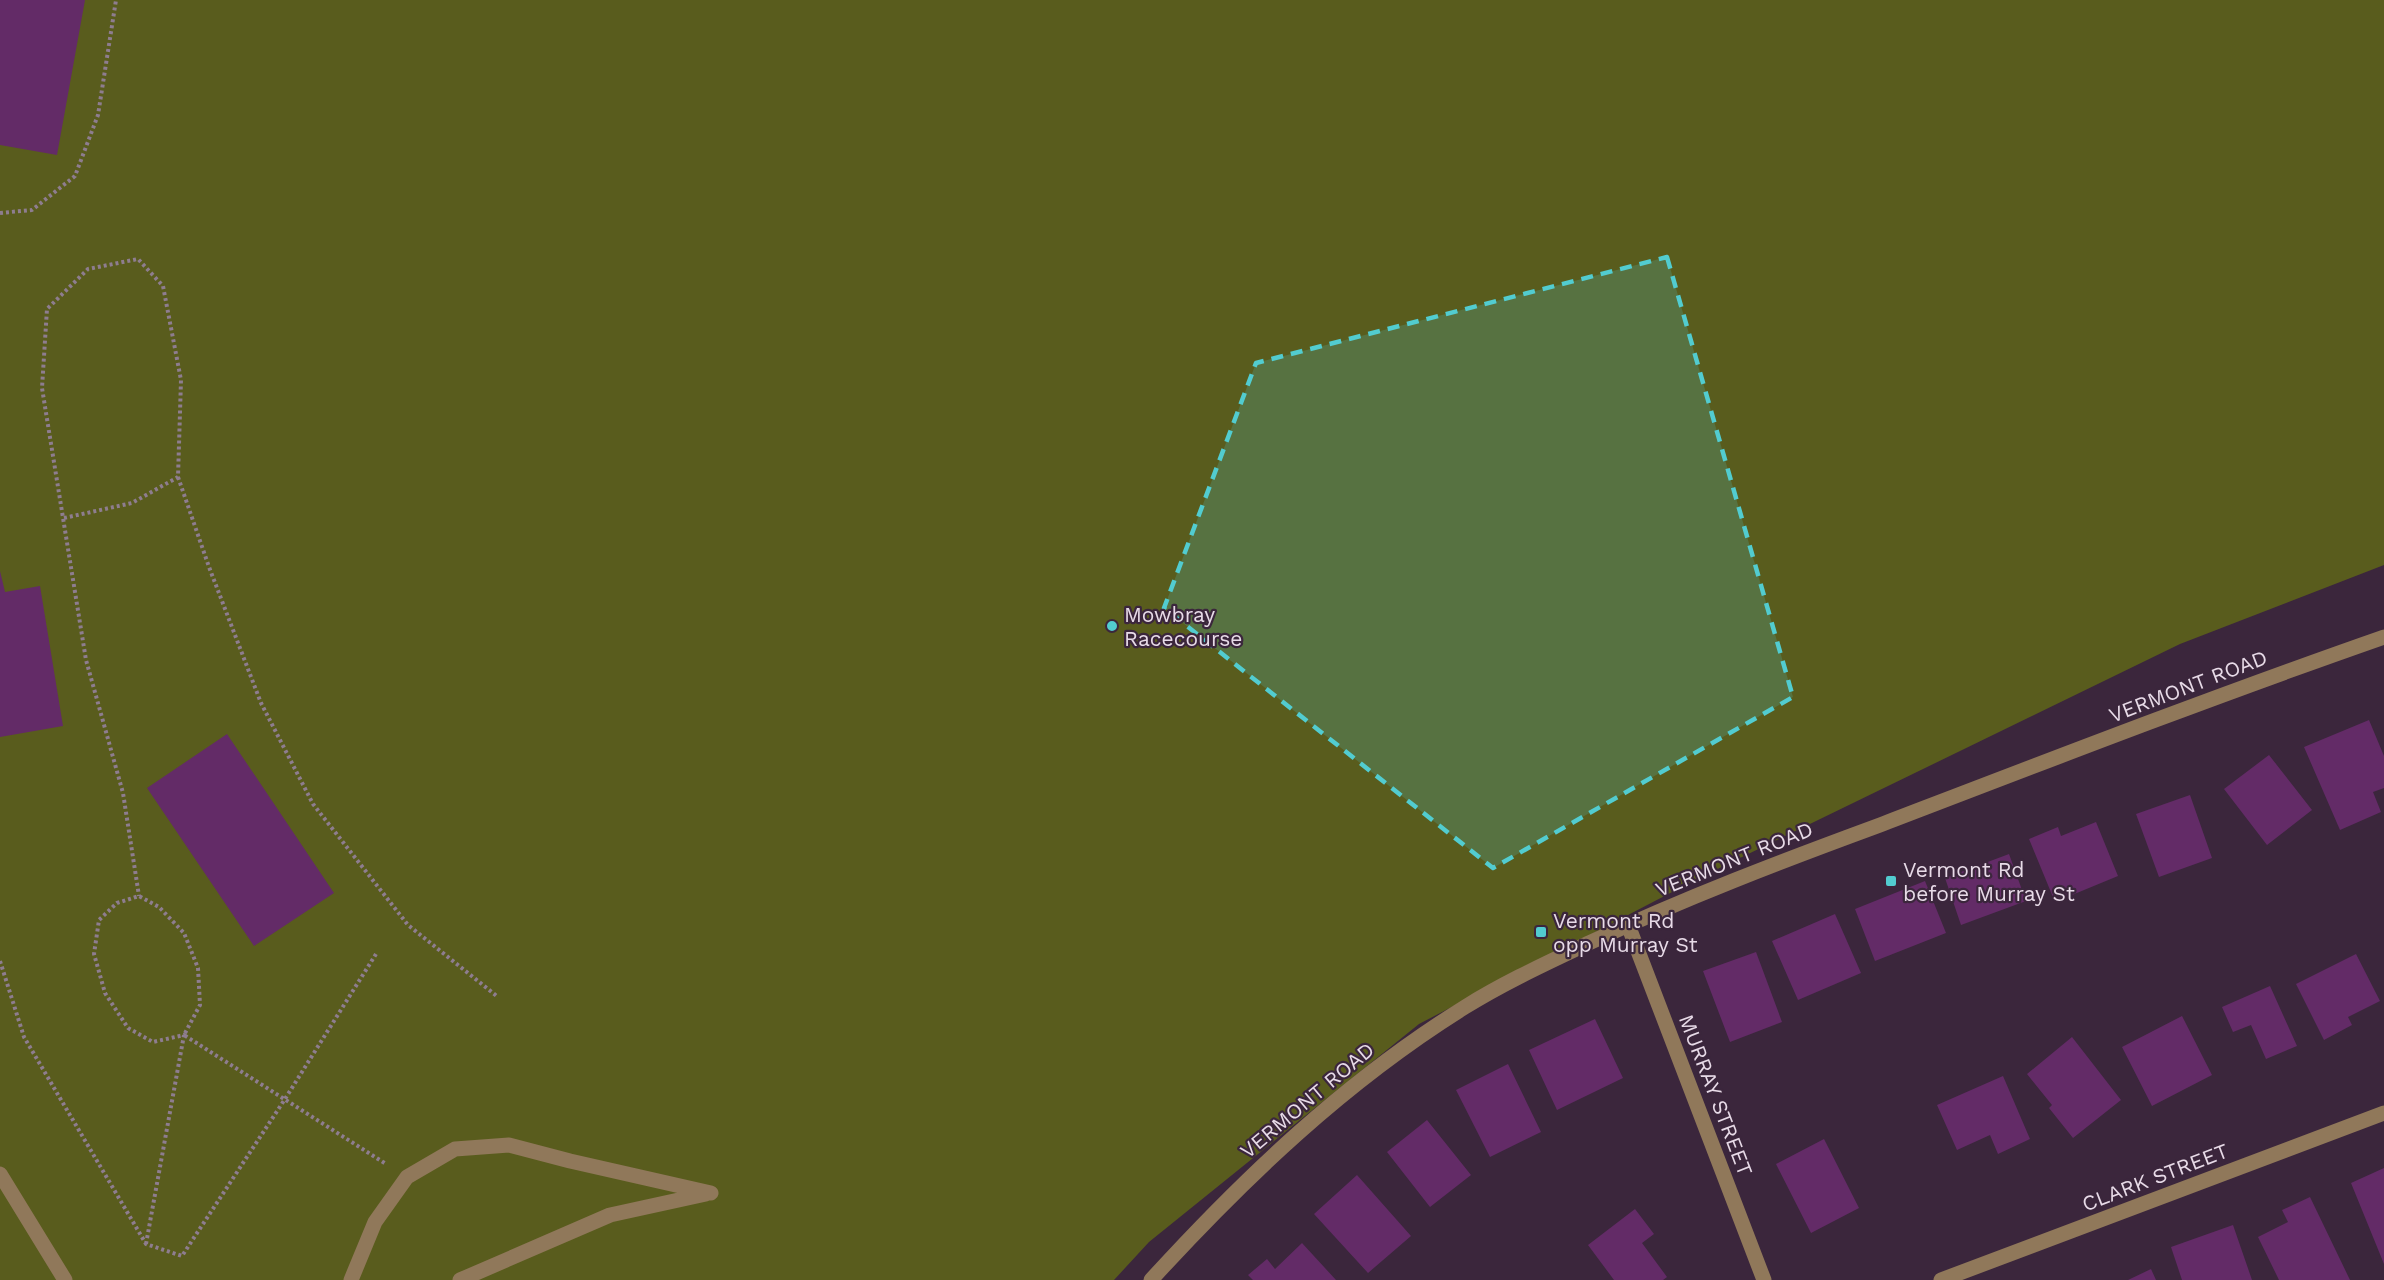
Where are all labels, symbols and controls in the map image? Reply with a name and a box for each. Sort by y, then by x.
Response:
place label: Mowbray Racecourse [1124,602,1242,651]
marker: Mowbray Racecourse [1105,619,1119,633]
street label: VERMONT ROAD [2105,644,2271,728]
street label: VERMONT ROAD [1652,816,1816,902]
place label: Vermont Rd before Murray St [1903,857,2075,906]
marker: Vermont Rd before Murray St [1884,874,1898,888]
place label: Vermont Rd opp Murray St [1553,908,1698,957]
marker: Vermont Rd opp Murray St [1534,925,1548,939]
street label: MURRAY STREET [1674,1011,1758,1179]
street label: VERMONT ROAD [1235,1037,1379,1163]
street label: CLARK STREET [2078,1138,2232,1216]

